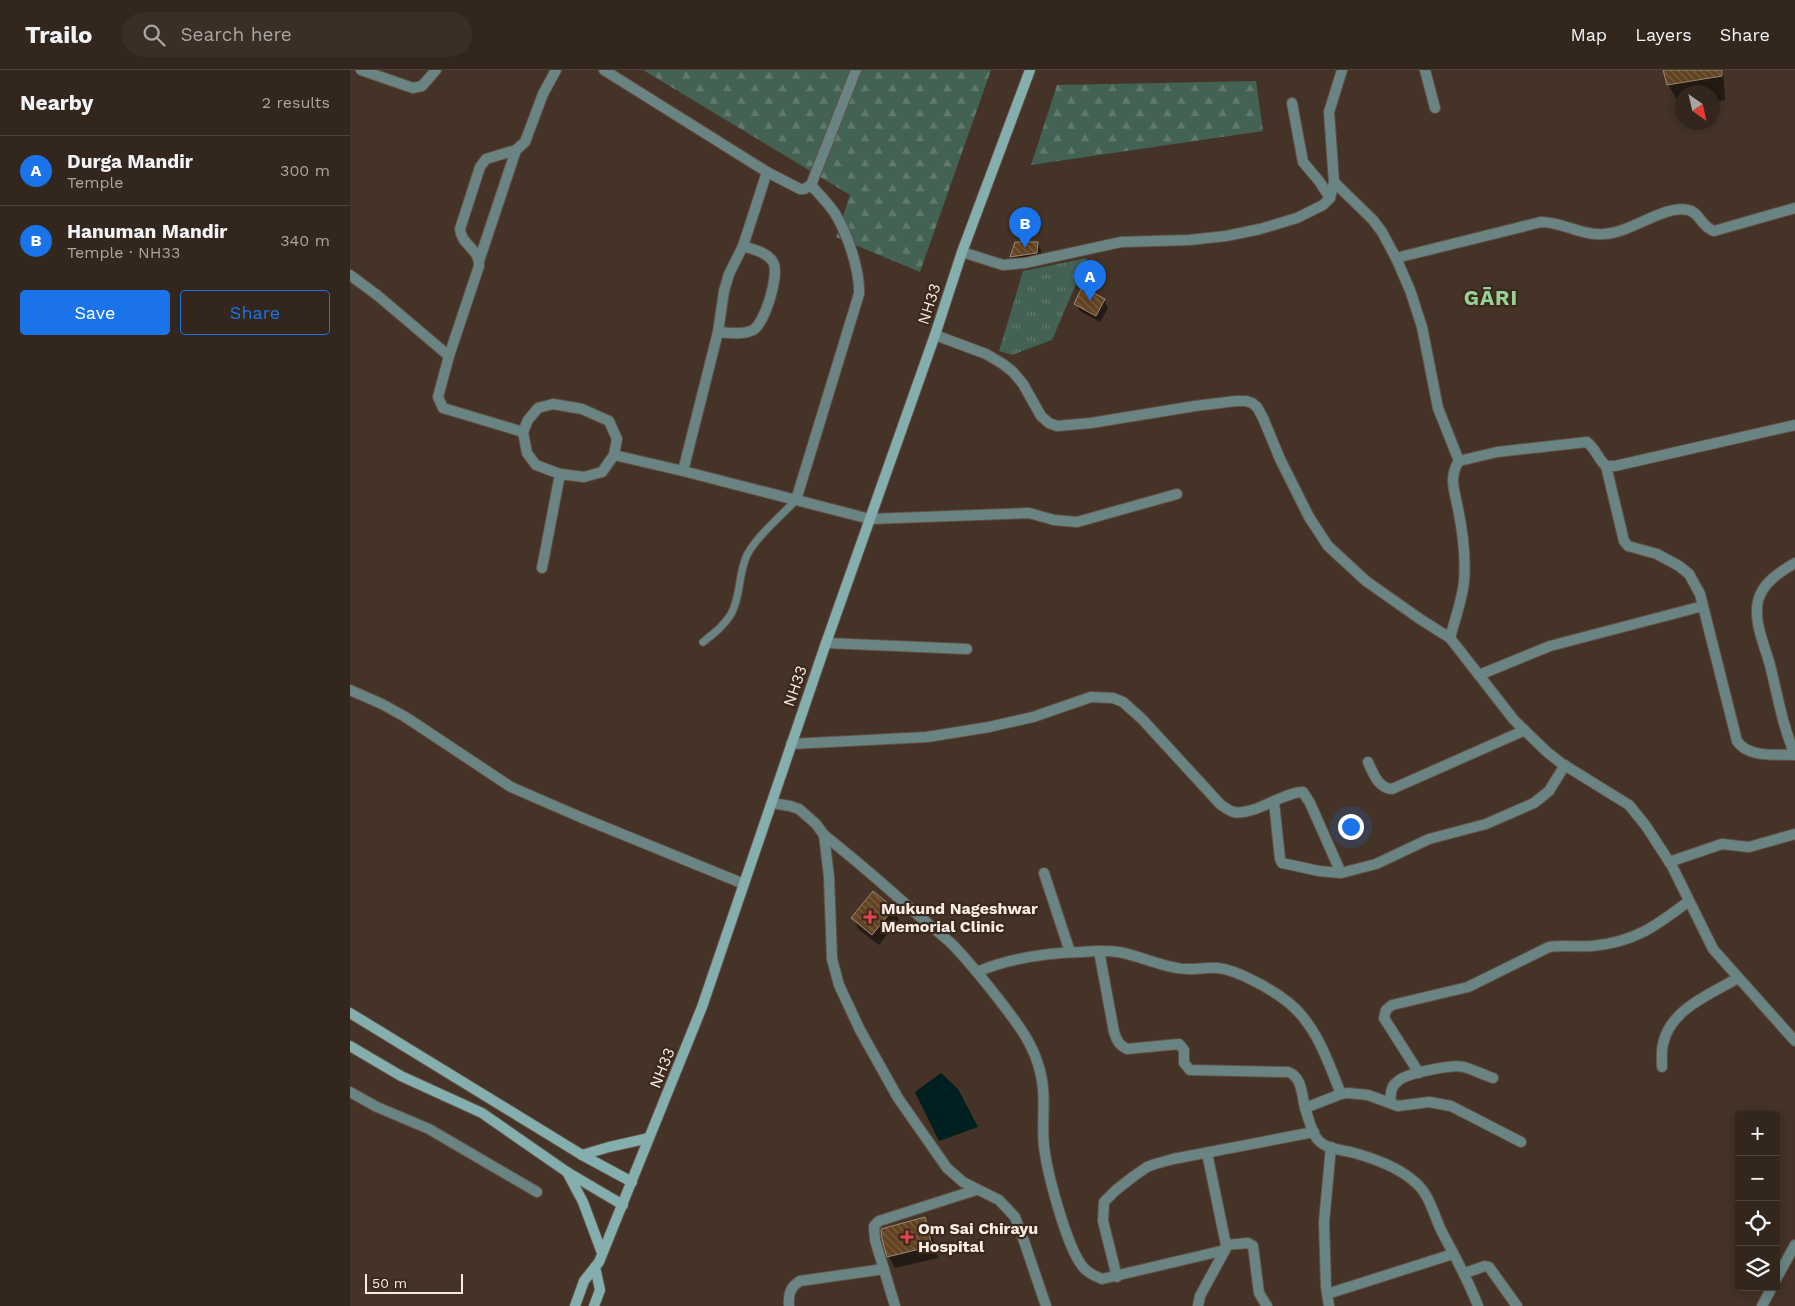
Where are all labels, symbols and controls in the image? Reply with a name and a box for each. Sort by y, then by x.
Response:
search box [122,12,472,57]
text: Trailo [25,21,92,49]
icon: search [140,21,168,49]
text: Search here [180,23,292,46]
text: Map [1570,24,1607,45]
text: Layers [1635,24,1692,45]
text: Share [1720,24,1770,45]
north arrow [1675,85,1720,130]
text: Nearby [20,90,93,115]
text: 2 results [262,93,330,112]
text: Durga Mandir [67,150,193,173]
text: A [31,161,41,180]
text: 300 m [280,161,330,180]
text: Temple [67,173,124,192]
pin: B [1009,207,1041,248]
text: Hanuman Mandir [67,220,227,243]
text: B [31,231,41,250]
text: 340 m [280,231,330,250]
text: Temple · NH33 [67,243,180,262]
pin: A [1074,260,1106,301]
street label: NH33 [913,281,945,327]
district label: GĀRI [1464,285,1518,310]
button: Save [20,290,170,335]
button: Share [180,290,330,335]
street label: NH33 [779,663,811,709]
your location [1338,814,1364,840]
place label: Mukund Nageshwar Memorial Clinic [881,899,1038,936]
marker: Mukund Nageshwar Memorial Clinic [863,910,877,924]
street label: NH33 [645,1045,679,1091]
map controls [1735,1111,1780,1291]
button: + [1735,1111,1780,1156]
button: − [1735,1156,1780,1201]
button: locate [1735,1201,1780,1246]
place label: Om Sai Chirayu Hospital [918,1219,1038,1256]
marker: Om Sai Chirayu Hospital [900,1230,914,1244]
button: layers [1735,1246,1780,1291]
scale bar [365,1271,462,1294]
text: 50 m [372,1275,407,1291]

